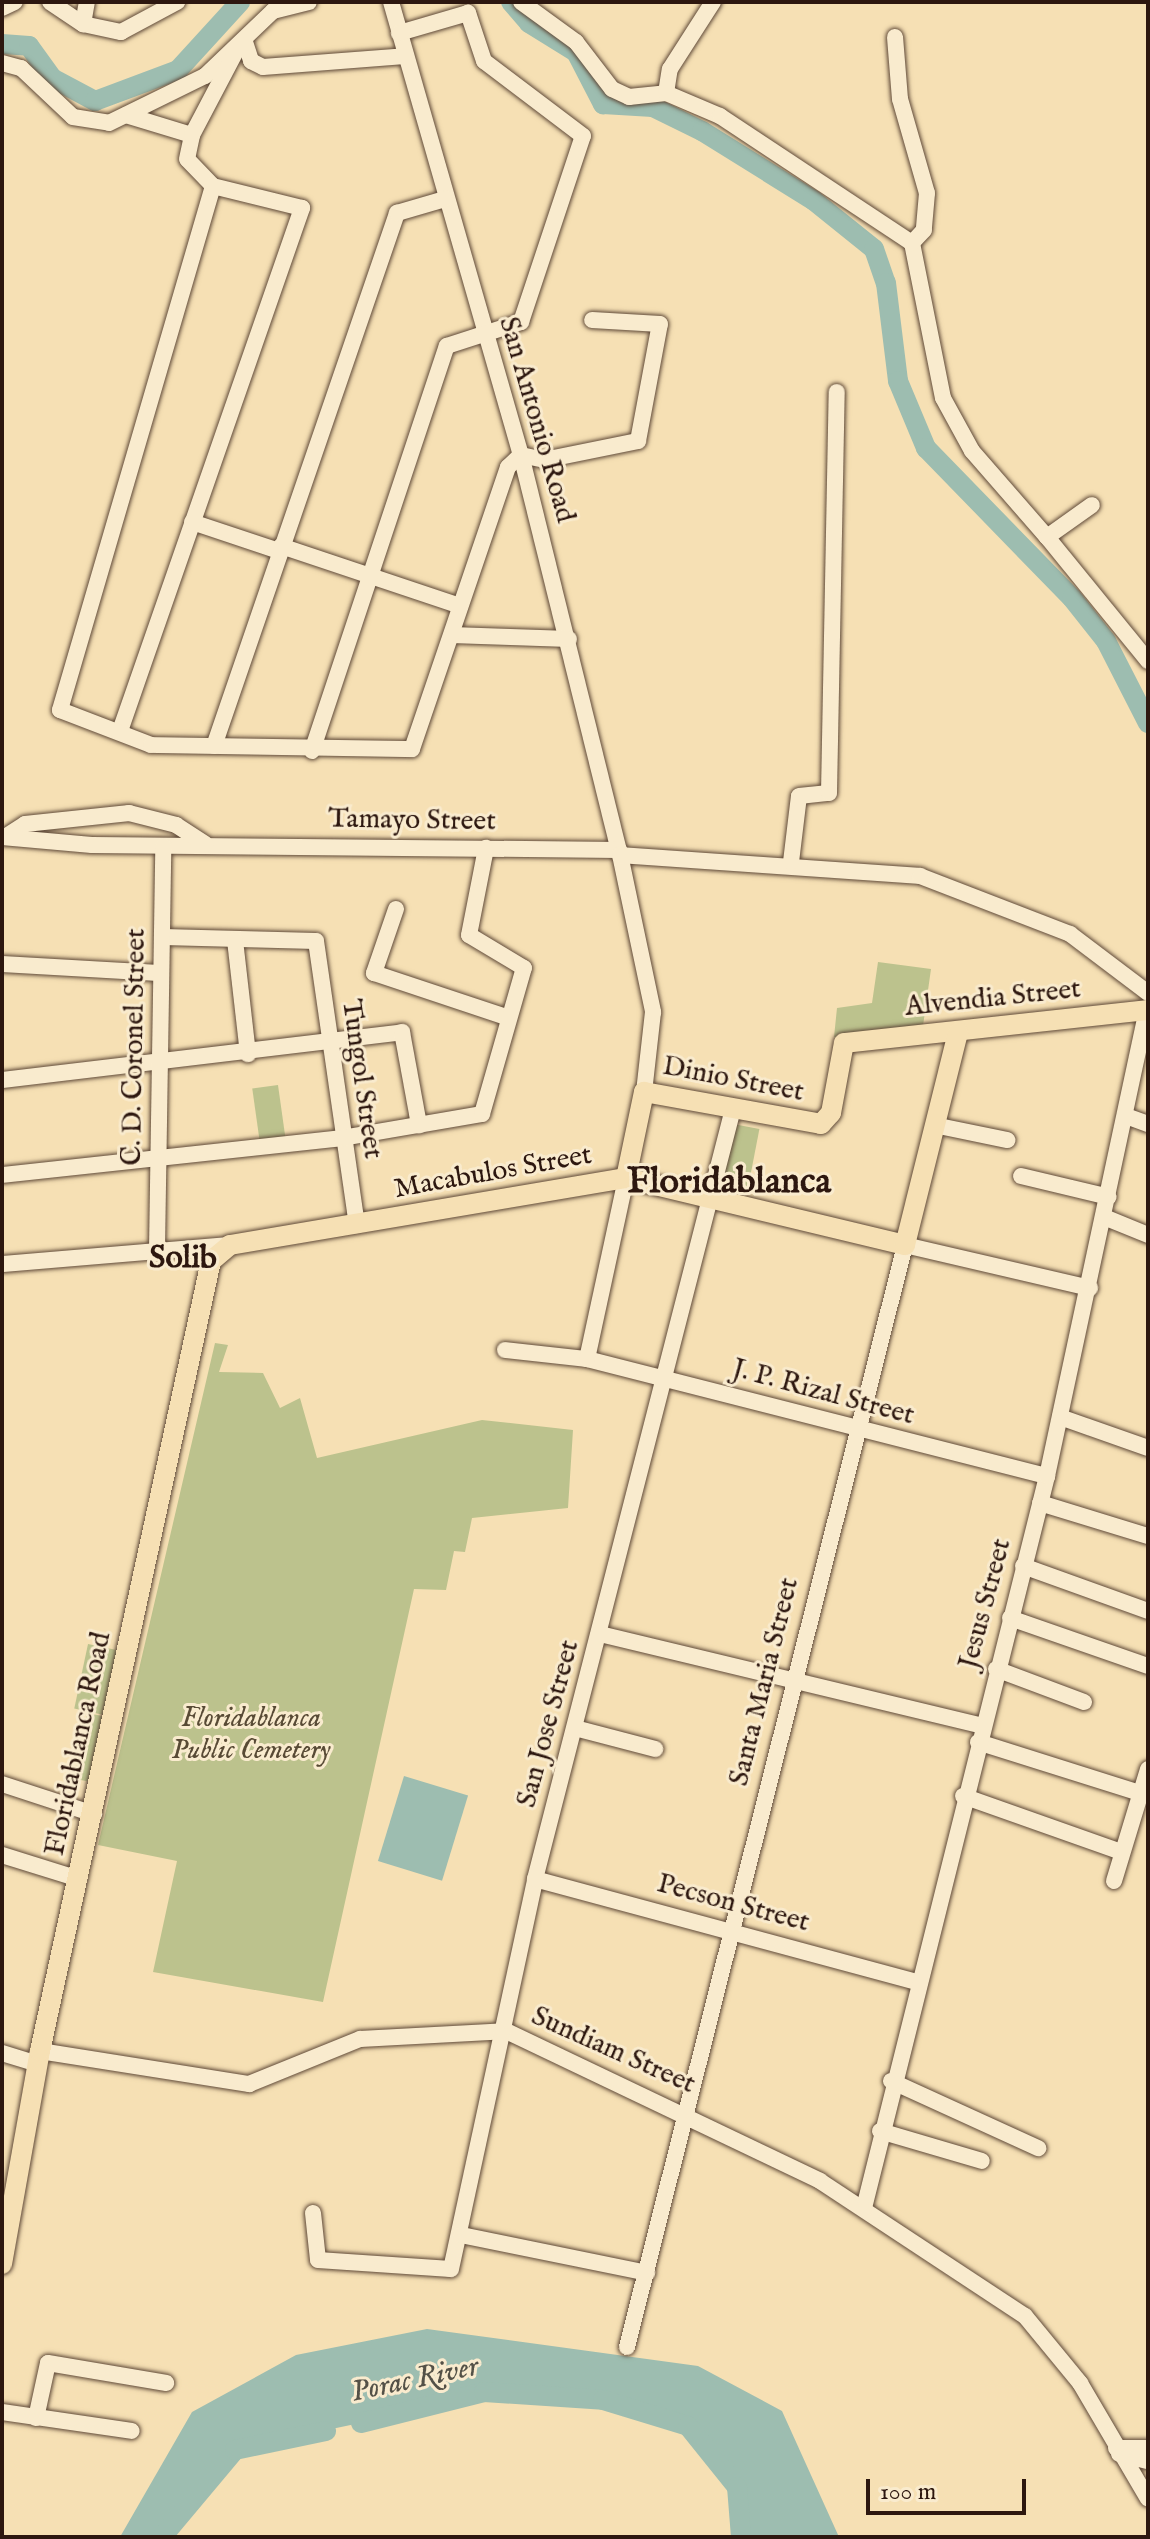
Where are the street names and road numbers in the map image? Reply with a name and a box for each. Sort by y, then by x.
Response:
street label: San Antonio Road [491,313,581,527]
street label: Tamayo Street [328,803,496,839]
street label: C. D. Coronel Street [116,928,154,1166]
street label: Alvendia Street [903,973,1083,1025]
street label: Tungol Street [333,997,389,1161]
street label: Dinio Street [660,1050,806,1110]
street label: Macabulos Street [392,1139,594,1207]
street label: J. P. Rizal Street [728,1353,918,1433]
street label: Jesus Street [952,1535,1020,1673]
street label: Santa Maria Street [723,1575,807,1789]
street label: Floridablanca Road [39,1629,119,1859]
street label: San Jose Street [511,1637,587,1811]
street label: Pecson Street [653,1868,813,1940]
street label: Sundiam Street [526,2000,700,2102]

